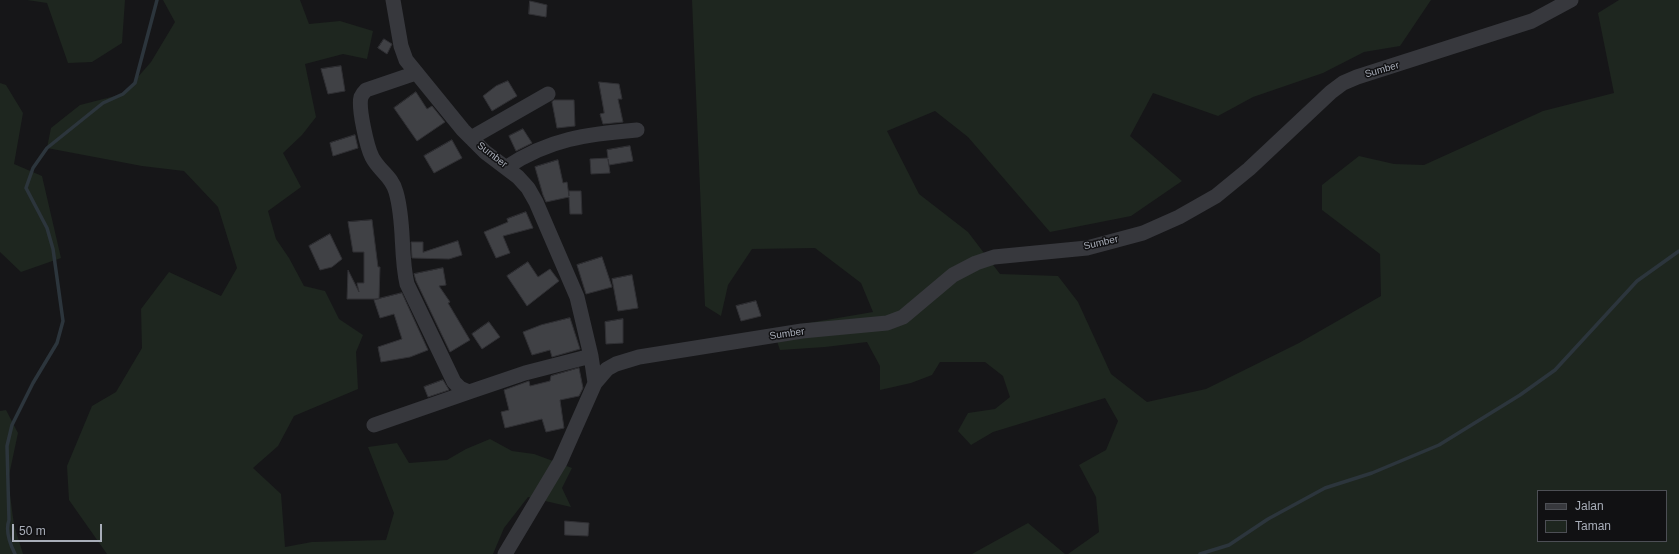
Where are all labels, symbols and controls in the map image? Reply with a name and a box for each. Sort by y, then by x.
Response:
street label: Sumber [1364,59,1400,81]
street label: Sumber [475,139,509,171]
street label: Sumber [1083,233,1119,253]
street label: Sumber [769,326,805,342]
legend [1537,490,1667,542]
text: Jalan [1575,499,1604,513]
scale bar [14,516,104,542]
text: Taman [1575,519,1611,533]
text: 50 m [19,524,46,538]

